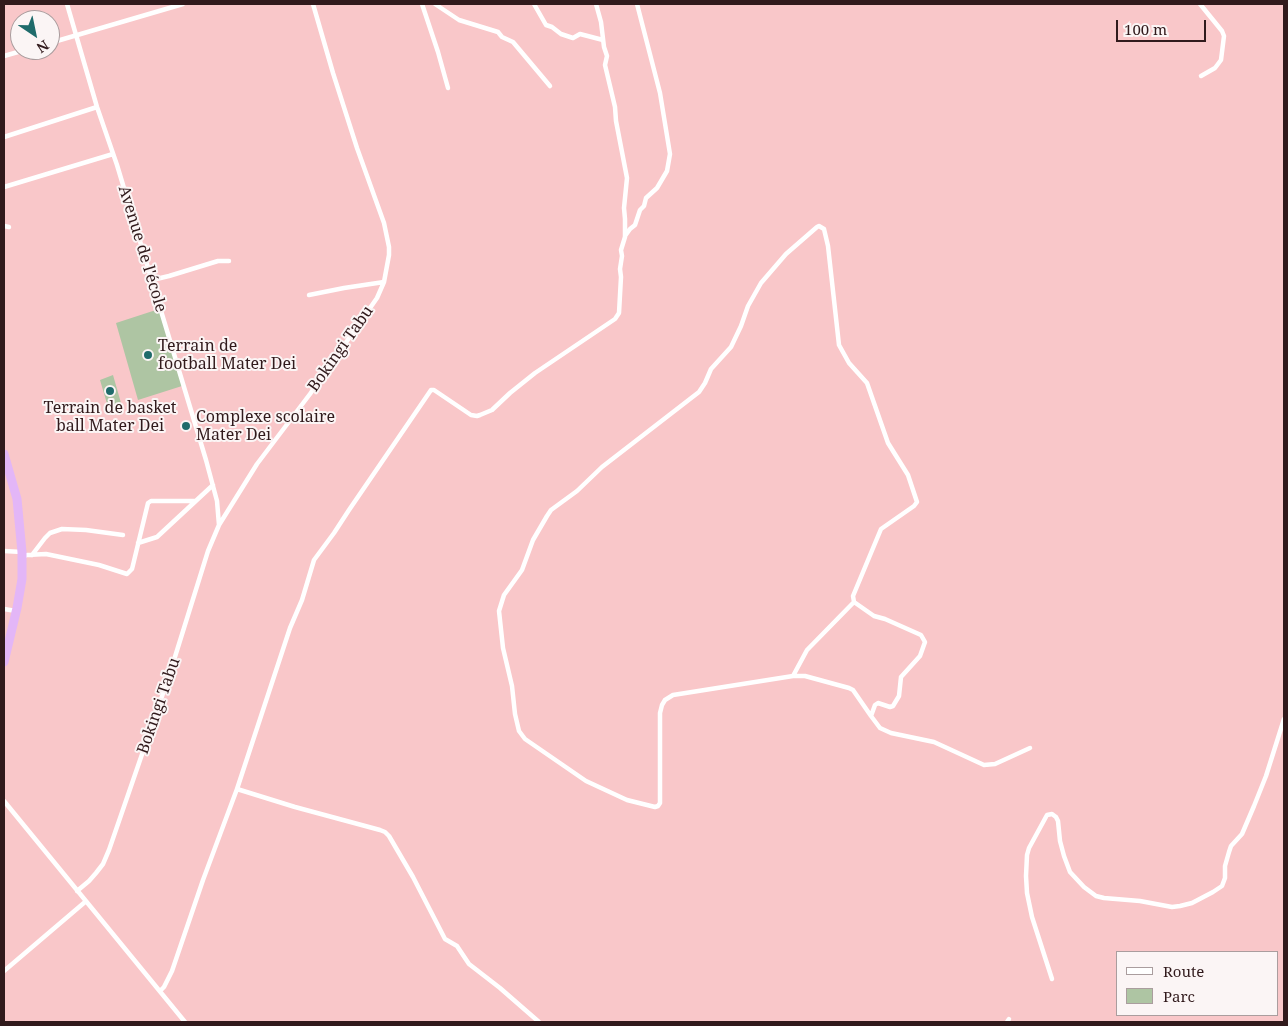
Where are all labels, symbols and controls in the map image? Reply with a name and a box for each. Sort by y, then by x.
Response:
north arrow [10,10,60,60]
scale bar [1118,10,1208,42]
text: 100 m [1124,19,1167,39]
text: N [33,36,53,58]
street label: Avenue de l'école [114,183,170,315]
street label: Bokingi Tabu [304,302,378,396]
place label: Terrain de football Mater Dei [158,336,296,374]
marker: Terrain de football Mater Dei [142,349,154,361]
marker: Terrain de basket ball Mater Dei [104,385,116,397]
place label: Terrain de basket ball Mater Dei [44,398,176,436]
place label: Complexe scolaire Mater Dei [196,407,335,445]
marker: Complexe scolaire Mater Dei [180,420,192,432]
street label: Bokingi Tabu [134,655,184,757]
legend [1116,951,1278,1016]
text: Route [1163,961,1204,981]
text: Parc [1163,986,1195,1006]

